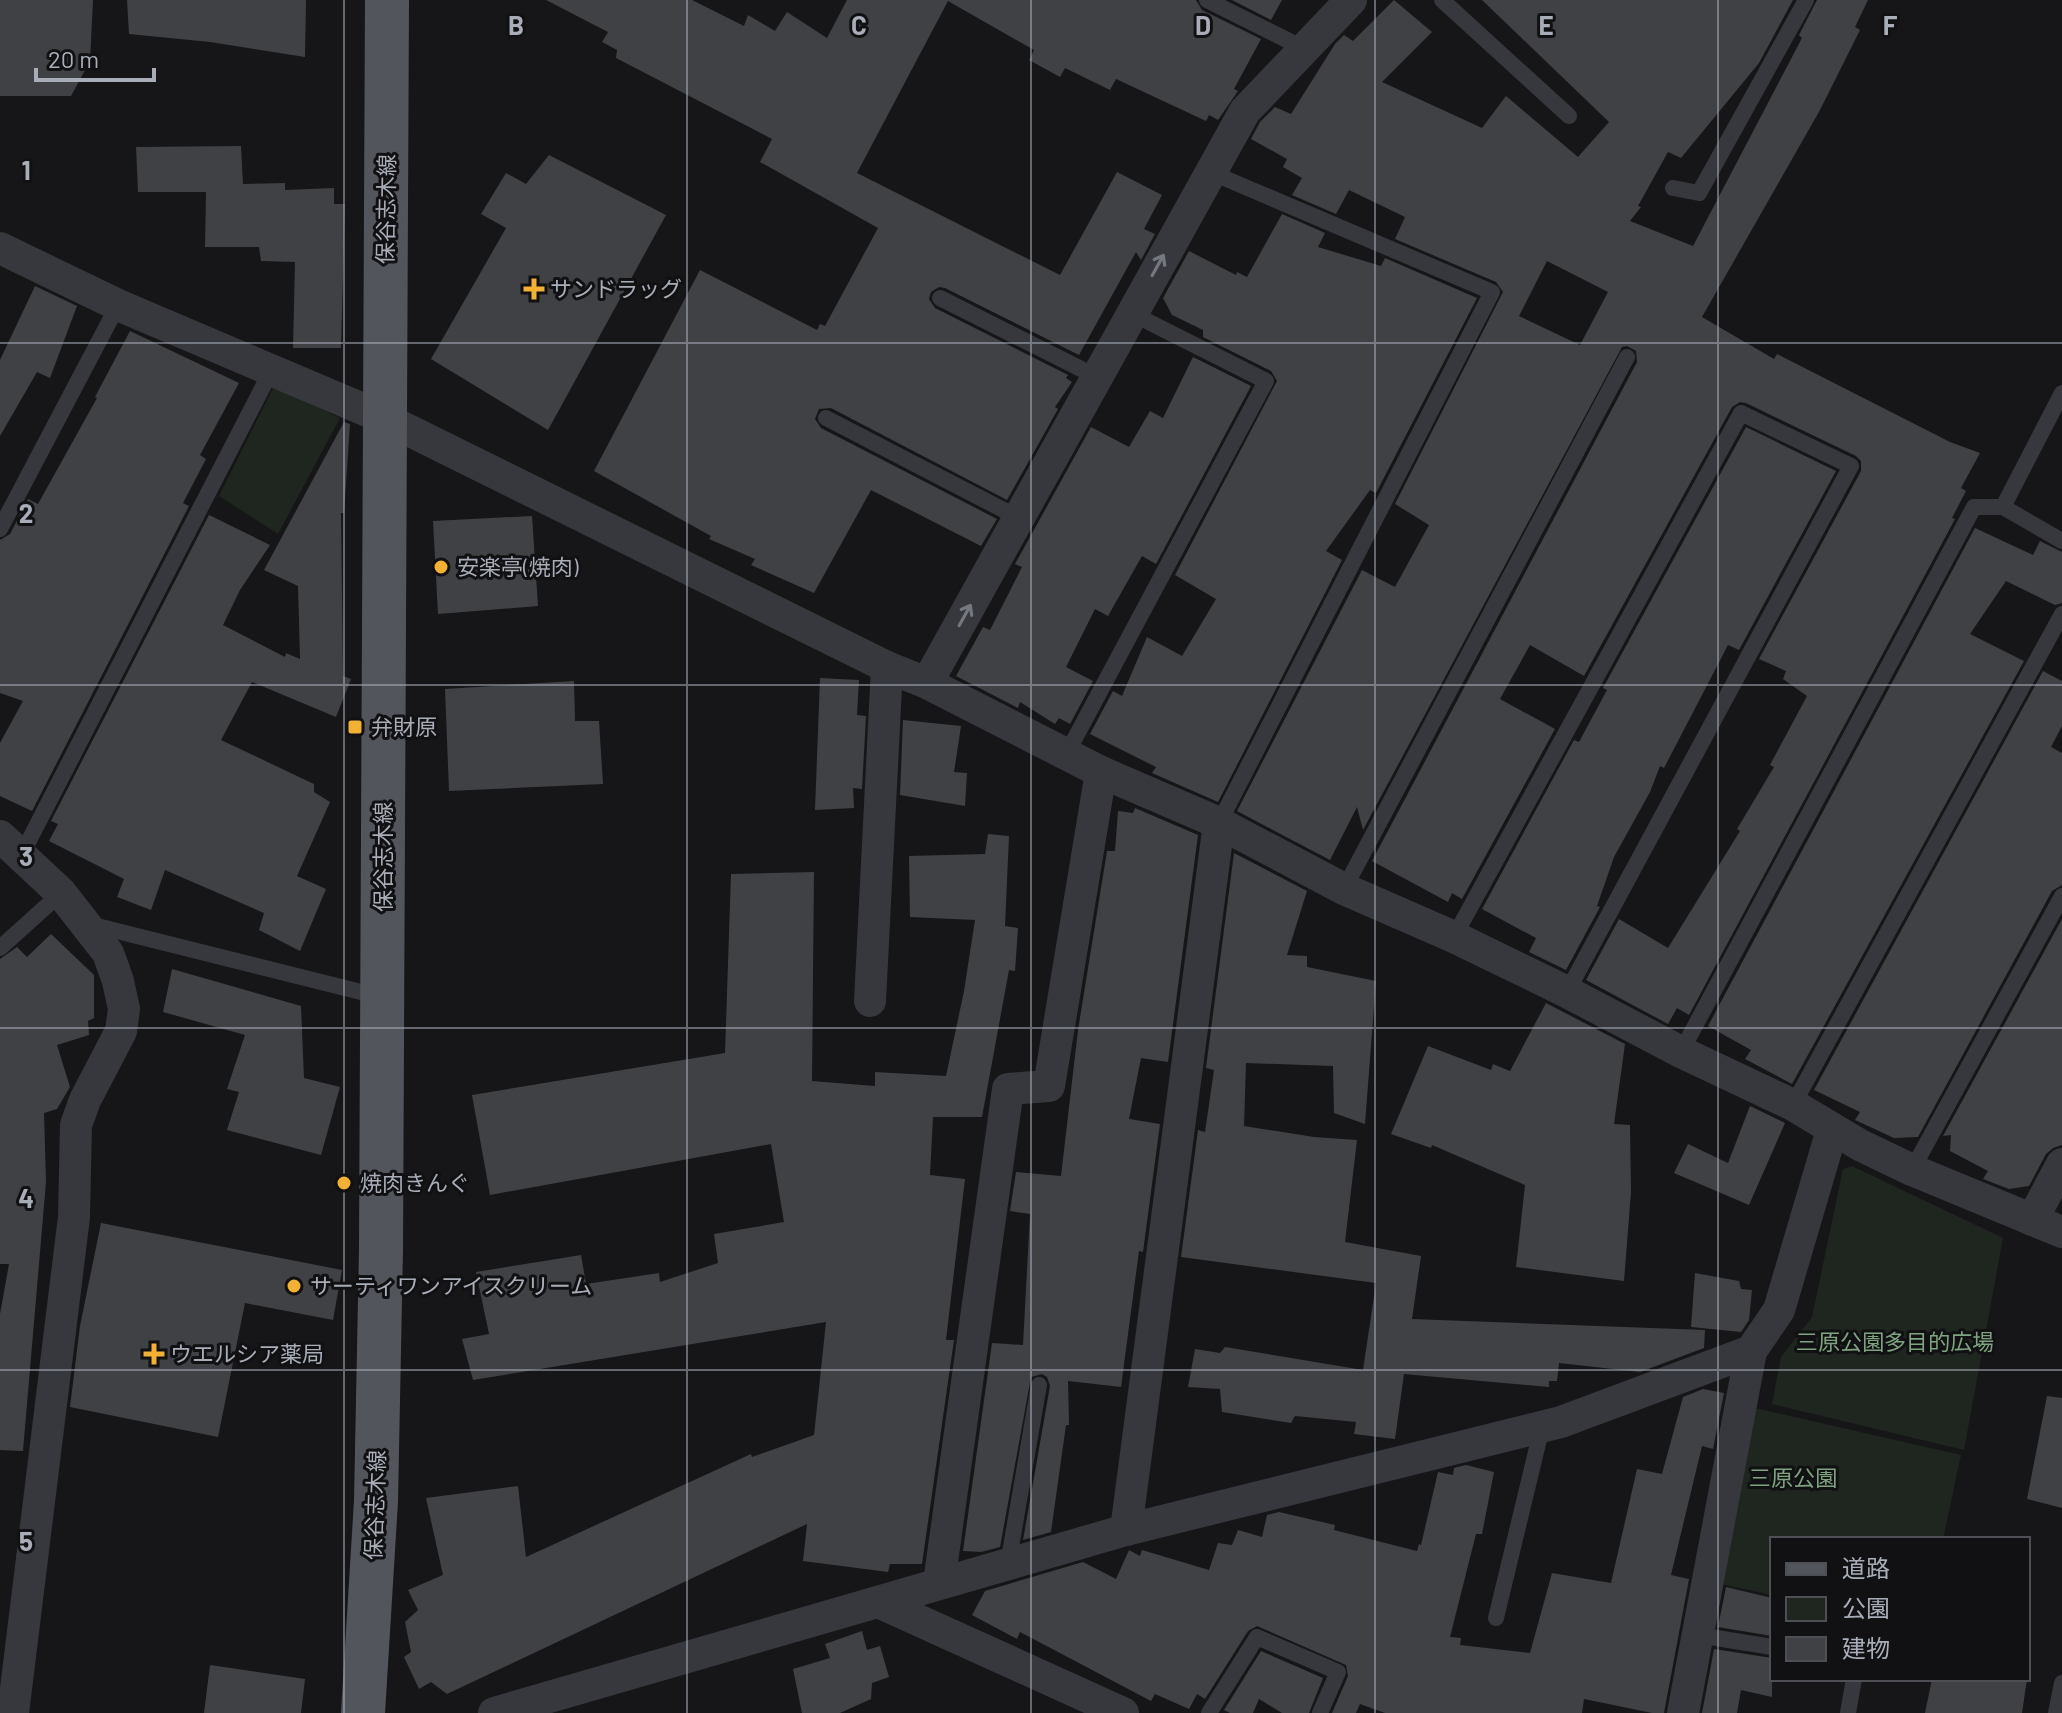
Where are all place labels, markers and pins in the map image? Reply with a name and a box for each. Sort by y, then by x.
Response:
place label: サンドラッグ [550,275,682,301]
marker: サンドラッグ [525,280,543,298]
place label: 安楽亭(焼肉) [457,553,579,579]
marker: 安楽亭(焼肉) [432,558,450,576]
place label: 弁財原 [371,713,437,739]
marker: 弁財原 [346,718,364,736]
place label: 焼肉きんぐ [360,1169,470,1195]
marker: 焼肉きんぐ [335,1174,353,1192]
place label: サーティワンアイスクリーム [310,1272,592,1298]
marker: サーティワンアイスクリーム [285,1277,303,1295]
place label: ウエルシア薬局 [170,1340,324,1366]
marker: ウエルシア薬局 [145,1345,163,1363]

